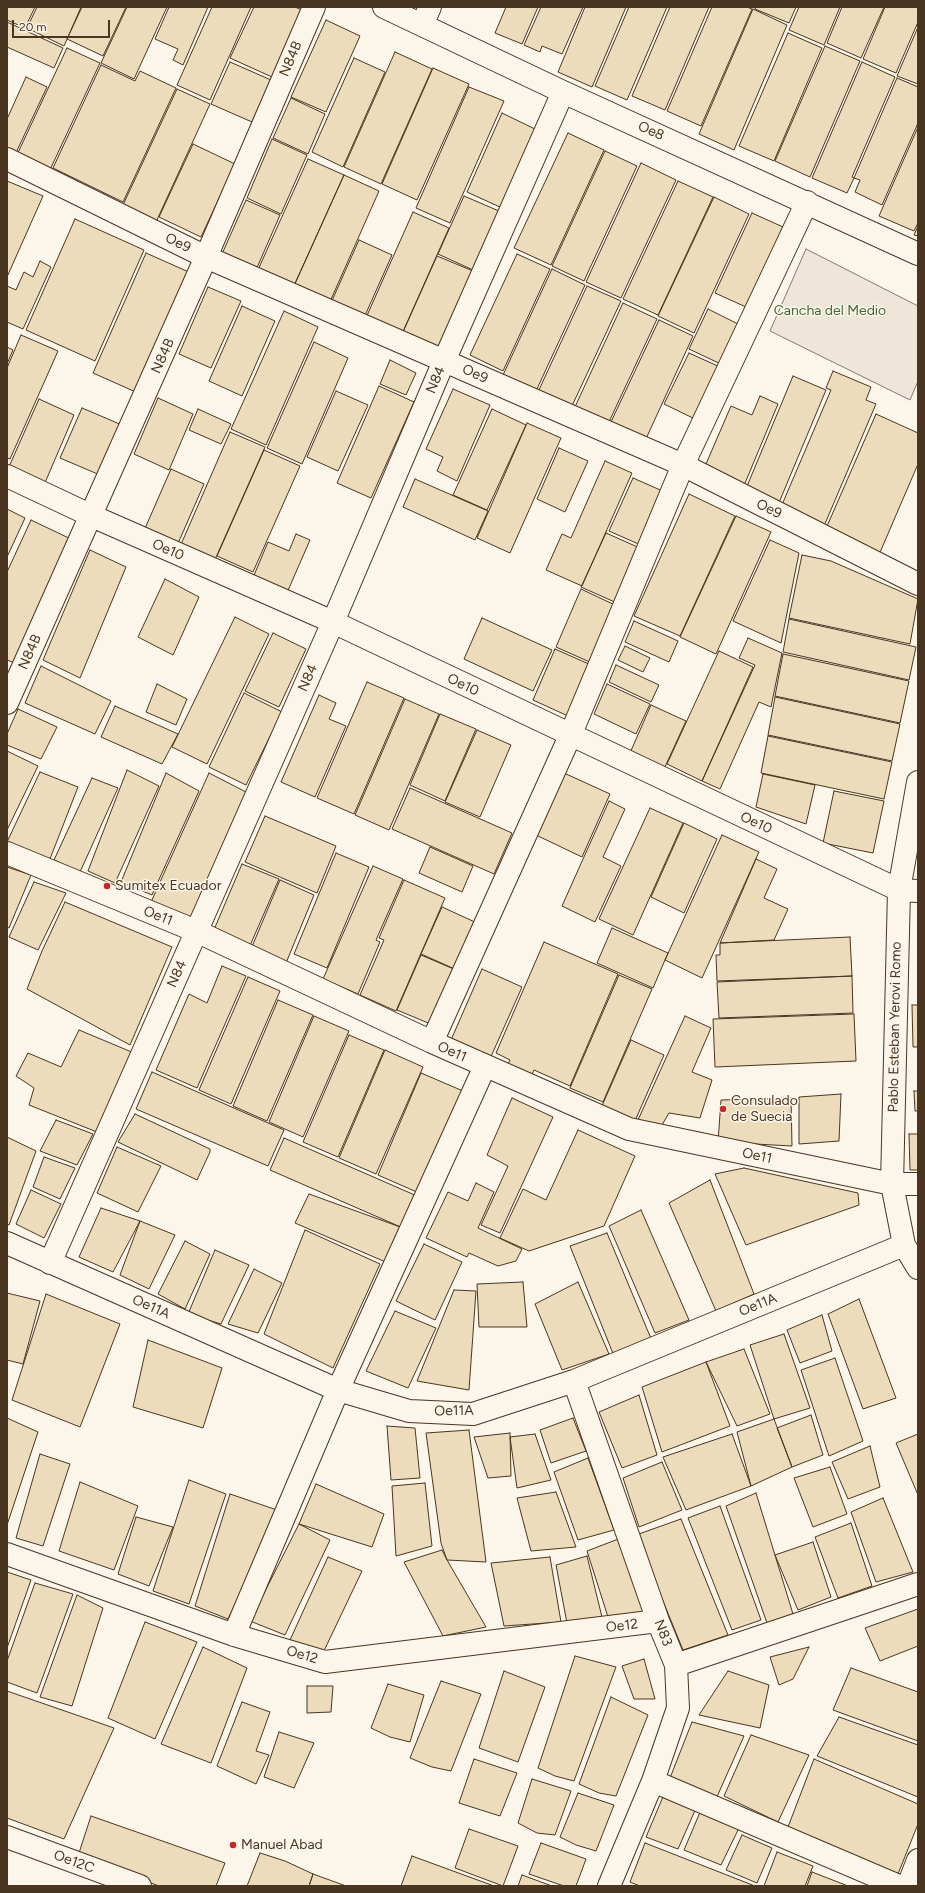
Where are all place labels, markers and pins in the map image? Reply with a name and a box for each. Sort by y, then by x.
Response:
place label: Sumitex Ecuador [115,878,221,894]
marker: Sumitex Ecuador [102,881,112,891]
place label: Consulado de Suecia [731,1093,798,1126]
marker: Consulado de Suecia [718,1104,728,1114]
place label: Manuel Abad [241,1837,323,1853]
marker: Manuel Abad [228,1840,238,1850]

